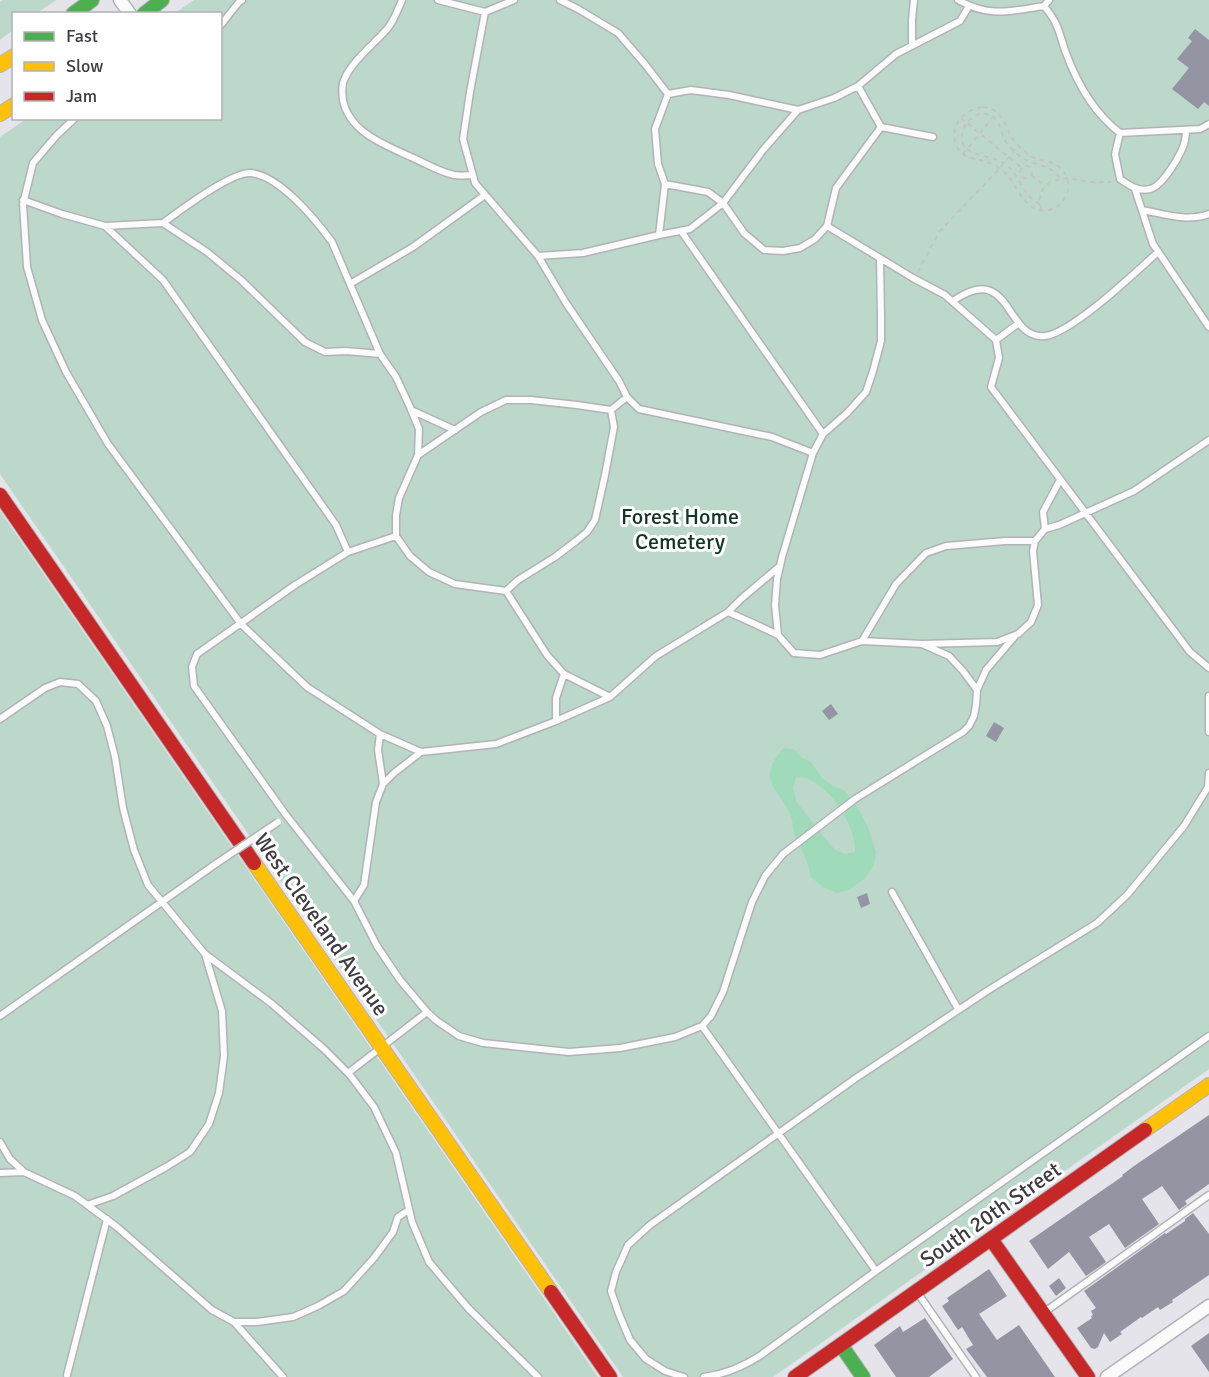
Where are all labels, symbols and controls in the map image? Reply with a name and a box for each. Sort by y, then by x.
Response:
legend [12,12,222,120]
text: Fast [66,25,98,47]
text: Slow [66,55,103,77]
text: Jam [66,85,97,107]
park label: Forest Home Cemetery [621,503,739,555]
street label: West Cleveland Avenue [248,828,395,1021]
street label: South 20th Street [915,1156,1066,1273]

